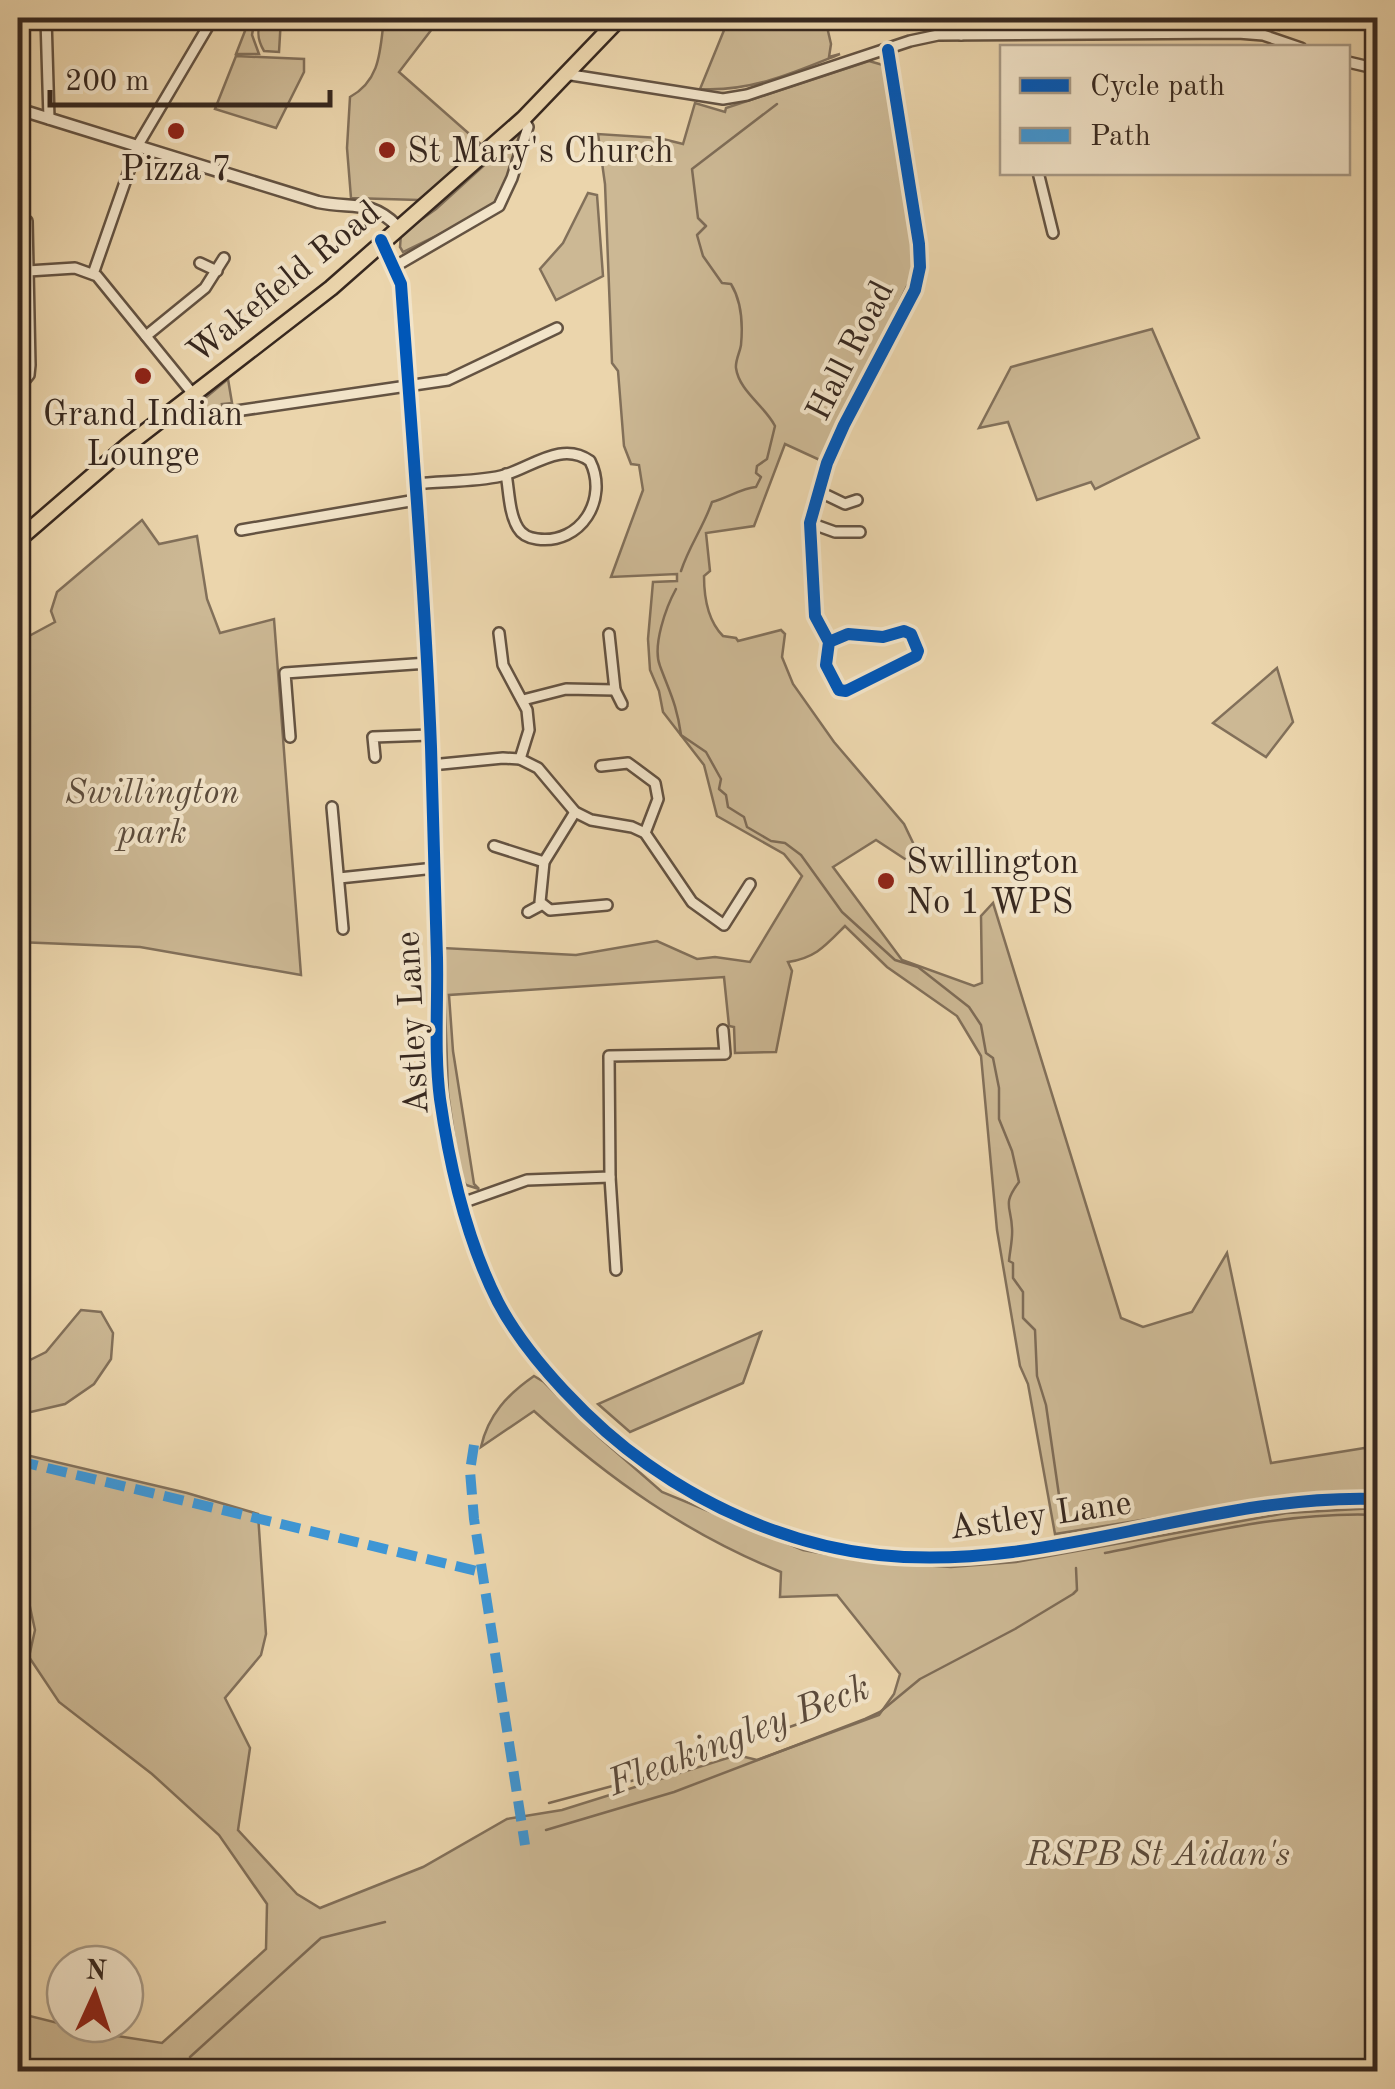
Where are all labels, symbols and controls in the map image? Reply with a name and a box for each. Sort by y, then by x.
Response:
scale bar [50,45,330,107]
legend [1000,45,1350,175]
text: 200 m [65,67,149,97]
text: Cycle path [1090,72,1225,102]
marker: Pizza 7 [165,120,187,142]
text: Path [1090,122,1151,152]
place label: St Mary's Church [407,135,674,170]
marker: St Mary's Church [376,139,398,161]
place label: Pizza 7 [120,153,232,188]
street label: Wakefield Road [182,195,387,371]
street label: Hall Road [801,276,901,427]
marker: Grand Indian Lounge [132,365,154,387]
place label: Grand Indian Lounge [43,398,243,473]
park label: Swillington park [65,776,239,851]
place label: Swillington No 1 WPS [906,846,1079,921]
marker: Swillington No 1 WPS [875,870,897,892]
street label: Astley Lane [391,930,436,1116]
street label: Astley Lane [947,1486,1134,1547]
water label: Fleakingley Beck [602,1669,875,1805]
park label: RSPB St Aidan's [1025,1838,1290,1873]
north arrow [45,1944,145,2044]
text: N [85,1957,108,1987]

